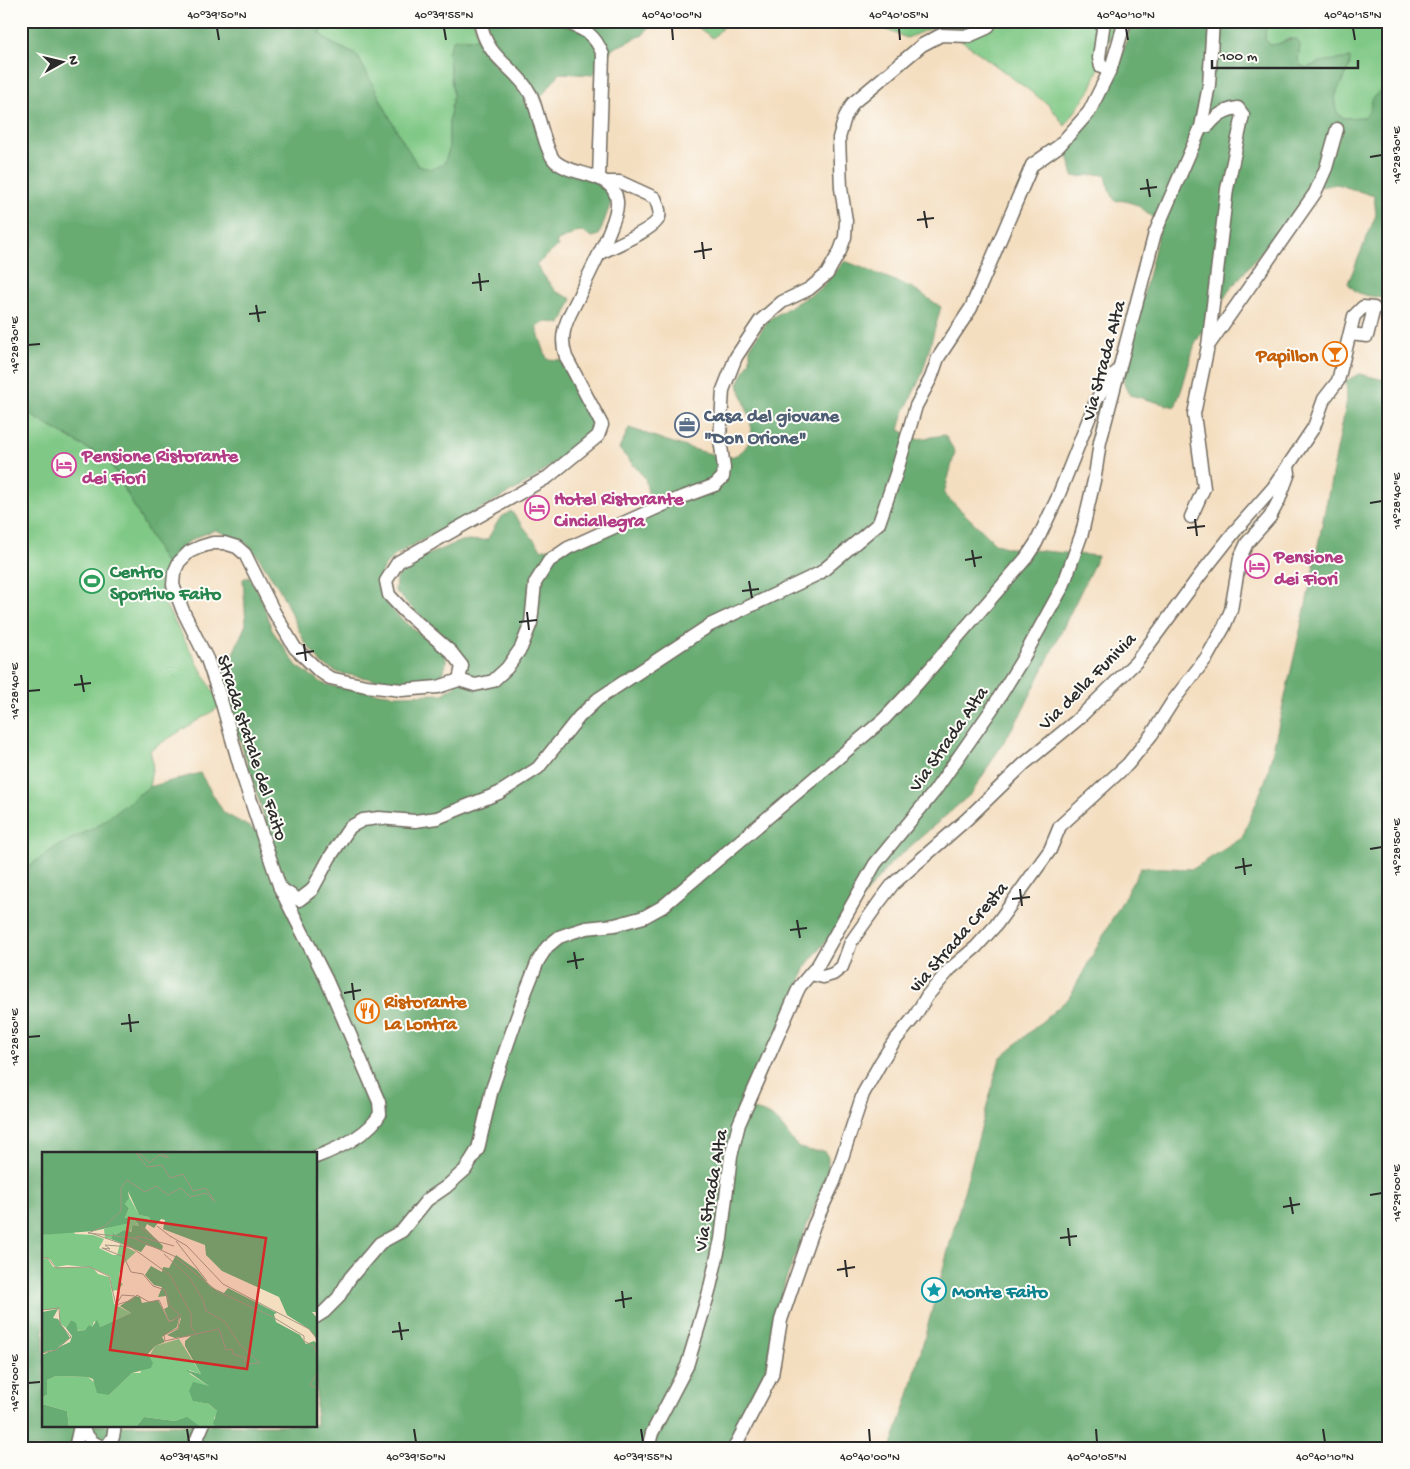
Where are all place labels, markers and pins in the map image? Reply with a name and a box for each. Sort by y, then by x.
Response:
bar icon: Papillon [1322,341,1348,367]
place label: Papillon [1255,346,1319,369]
place label: Casa del giovane "Don Orione" [703,406,840,451]
office icon: Casa del giovane "Don Orione" [674,412,700,438]
place label: Pensione Ristorante dei Fiori [81,446,239,491]
hotel icon: Pensione Ristorante dei Fiori [51,452,77,478]
place label: Hotel Ristorante Cinciallegra [553,489,685,534]
hotel icon: Hotel Ristorante Cinciallegra [524,495,550,521]
place label: Pensione dei Fiori [1273,547,1344,592]
hotel icon: Pensione dei Fiori [1244,553,1270,579]
place label: Centro Sportivo Faito [109,562,222,607]
sports icon: Centro Sportivo Faito [79,568,105,594]
place label: Ristorante La Lontra [383,992,468,1037]
restaurant icon: Ristorante La Lontra [354,998,380,1024]
place icon: Monte Faito [921,1277,947,1303]
place label: Monte Faito [952,1282,1048,1305]

